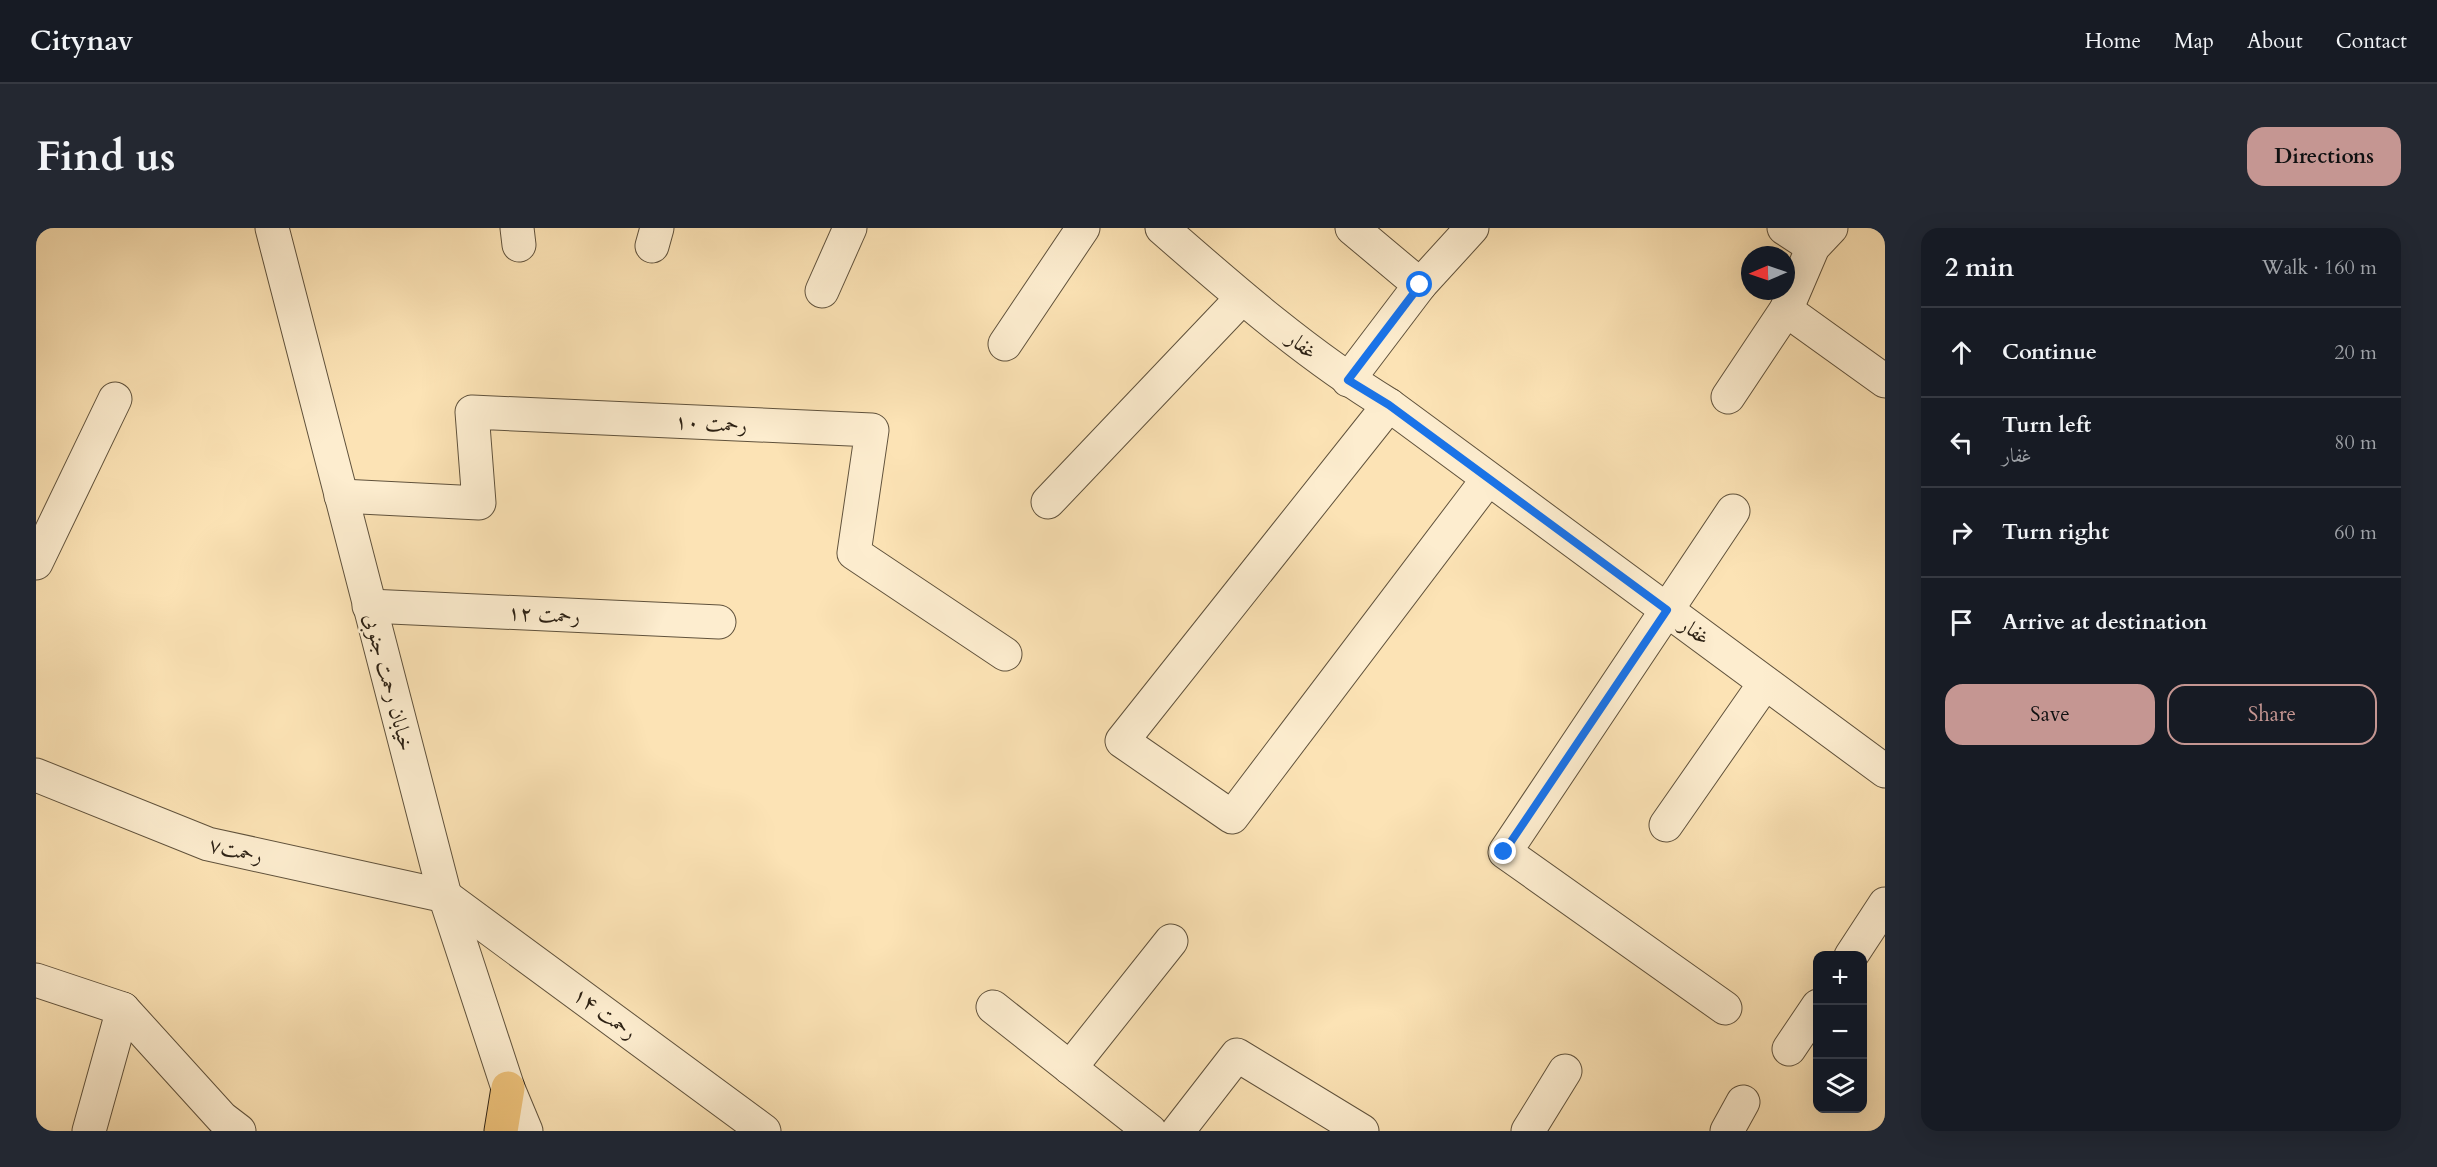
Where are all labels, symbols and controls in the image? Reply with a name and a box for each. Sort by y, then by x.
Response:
text: Citynav [30,22,133,60]
text: Home [2085,27,2141,56]
text: Map [2174,27,2214,56]
text: About [2247,27,2303,56]
text: Contact [2336,27,2407,56]
button: Directions [2247,127,2401,186]
text: Find us [36,128,176,185]
north arrow [1741,246,1795,300]
text: 2 min [1945,250,2014,285]
text: Walk · 160 m [2262,254,2377,281]
route start [1406,271,1432,297]
street label: غفار [1279,323,1323,366]
icon: ahead [1945,336,1978,369]
text: Continue [2002,337,2097,367]
text: 20 m [2334,339,2377,366]
street label: رحمت ۱۰ [674,407,748,440]
text: Turn left [2002,410,2091,440]
icon: left [1945,426,1978,459]
text: 80 m [2334,429,2377,456]
text: غفار [2002,442,2032,469]
icon: right [1945,516,1978,549]
text: Turn right [2002,517,2109,547]
text: 60 m [2334,519,2377,546]
street label: رحمت ۱۲ [507,598,581,631]
icon: arrive [1945,606,1978,639]
text: Arrive at destination [2002,607,2207,637]
street label: غفار [1672,609,1716,652]
street label: خیابان رحمت جنوبی [356,610,421,754]
button: Save [1945,684,2155,745]
button: Share [2167,684,2377,745]
street label: رحمت۷ [206,830,266,871]
route end [1490,838,1516,864]
map controls [1813,951,1867,1113]
button: + [1813,951,1867,1005]
street label: رحمت ۱۴ [567,980,643,1046]
button: − [1813,1005,1867,1059]
button: layers [1813,1059,1867,1113]

